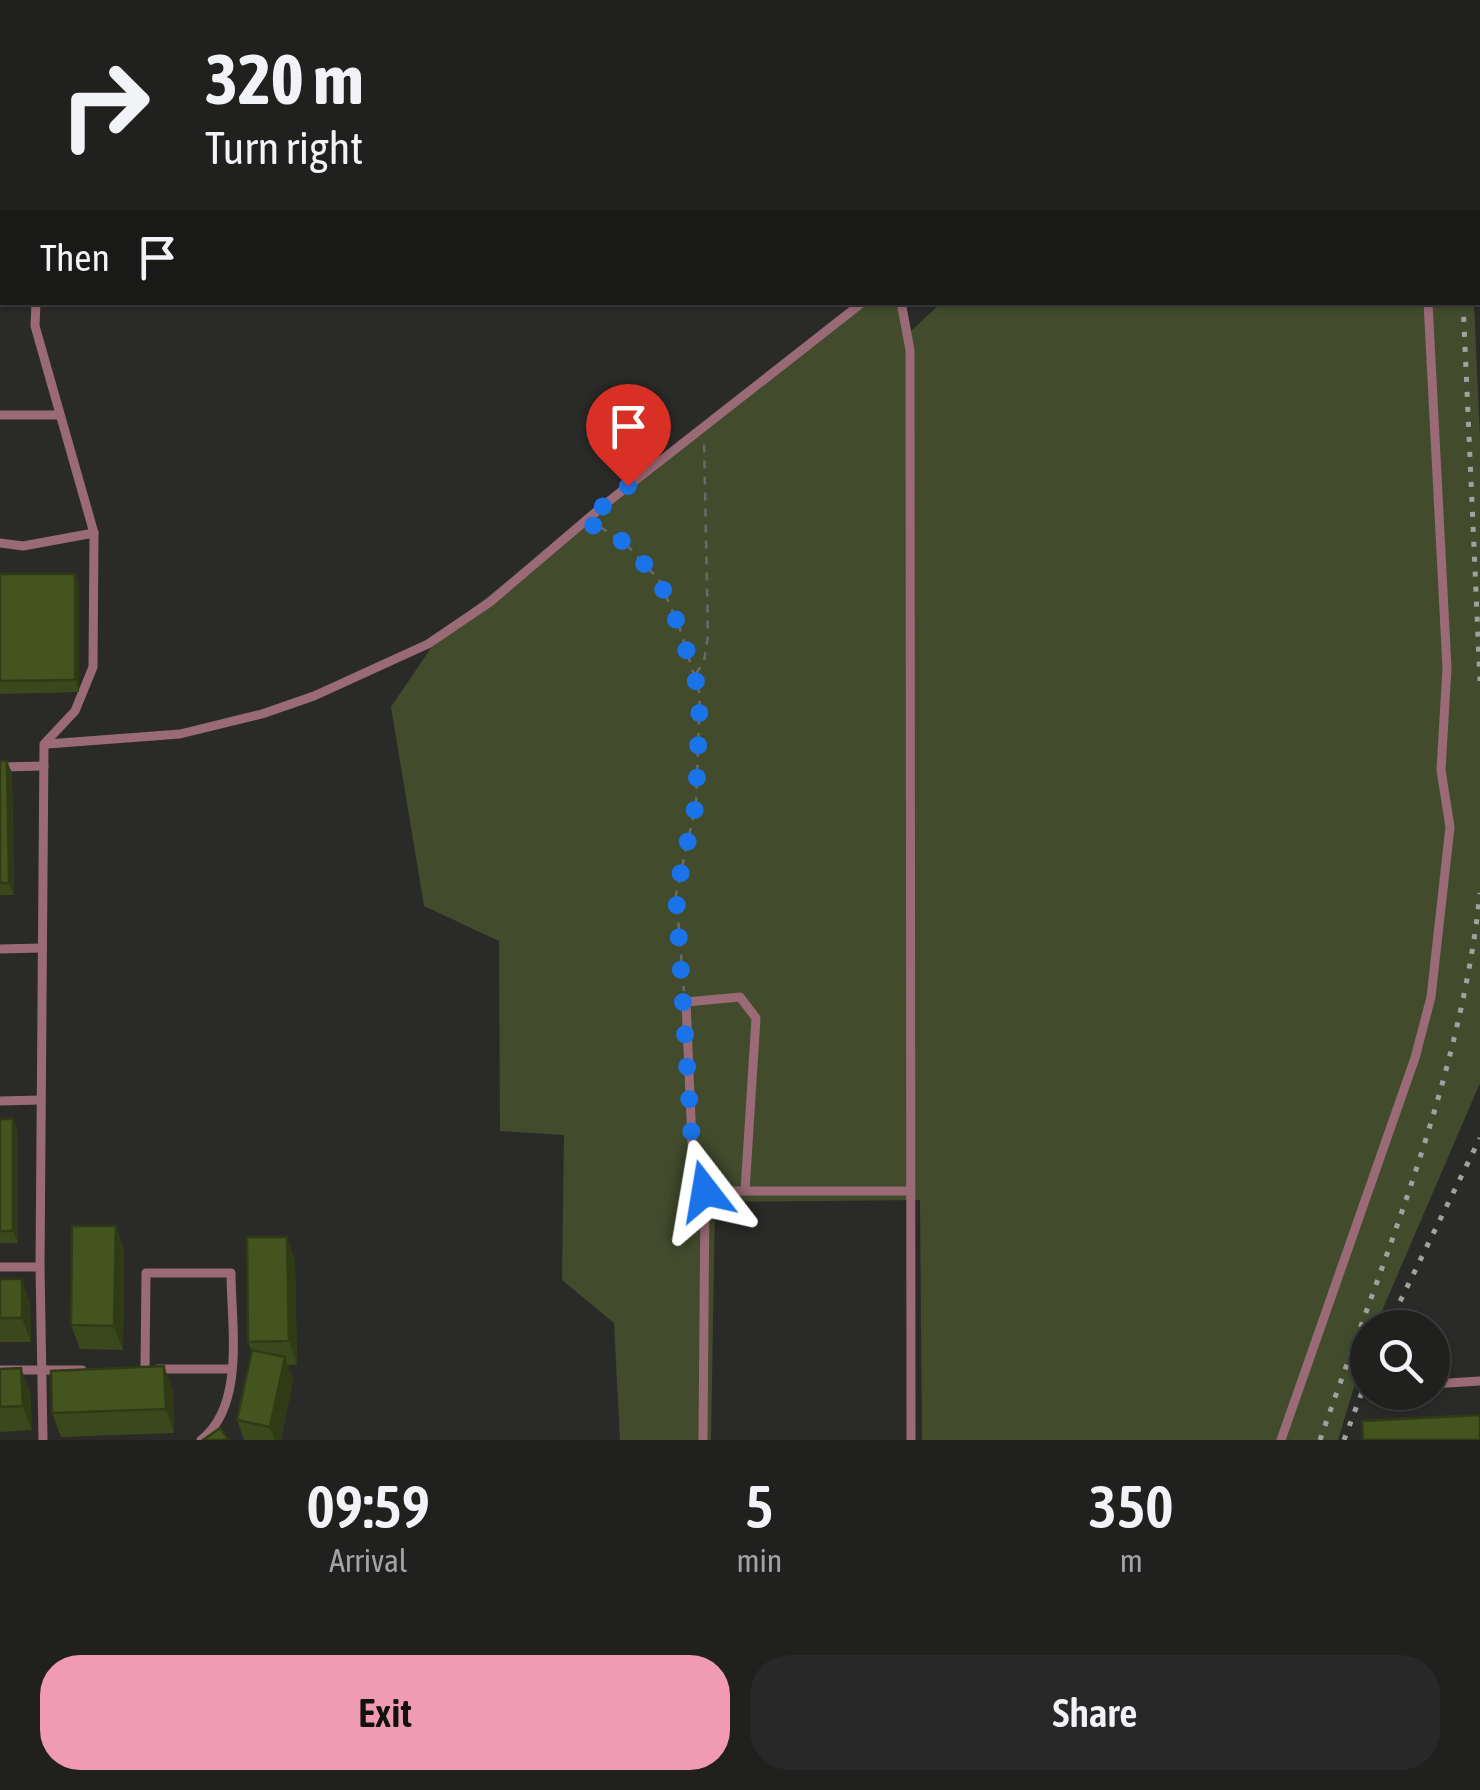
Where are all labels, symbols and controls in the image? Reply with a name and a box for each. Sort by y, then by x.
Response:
text: 320 m [205,39,364,119]
icon: right [40,40,170,170]
text: Turn right [205,122,363,174]
icon: arrive [130,230,185,285]
text: Then [40,236,110,279]
pin [586,384,671,487]
icon: arrive [601,399,656,454]
position arrow [653,1139,757,1243]
map controls [1350,1310,1450,1410]
button: search [1350,1310,1450,1410]
text: 09:59 [306,1472,430,1541]
text: 5 [745,1472,774,1541]
text: 350 [1089,1472,1173,1541]
text: Arrival [329,1542,407,1579]
text: min [736,1542,782,1579]
text: m [1120,1542,1143,1579]
button: Exit [40,1655,730,1770]
button: Share [750,1655,1440,1770]

